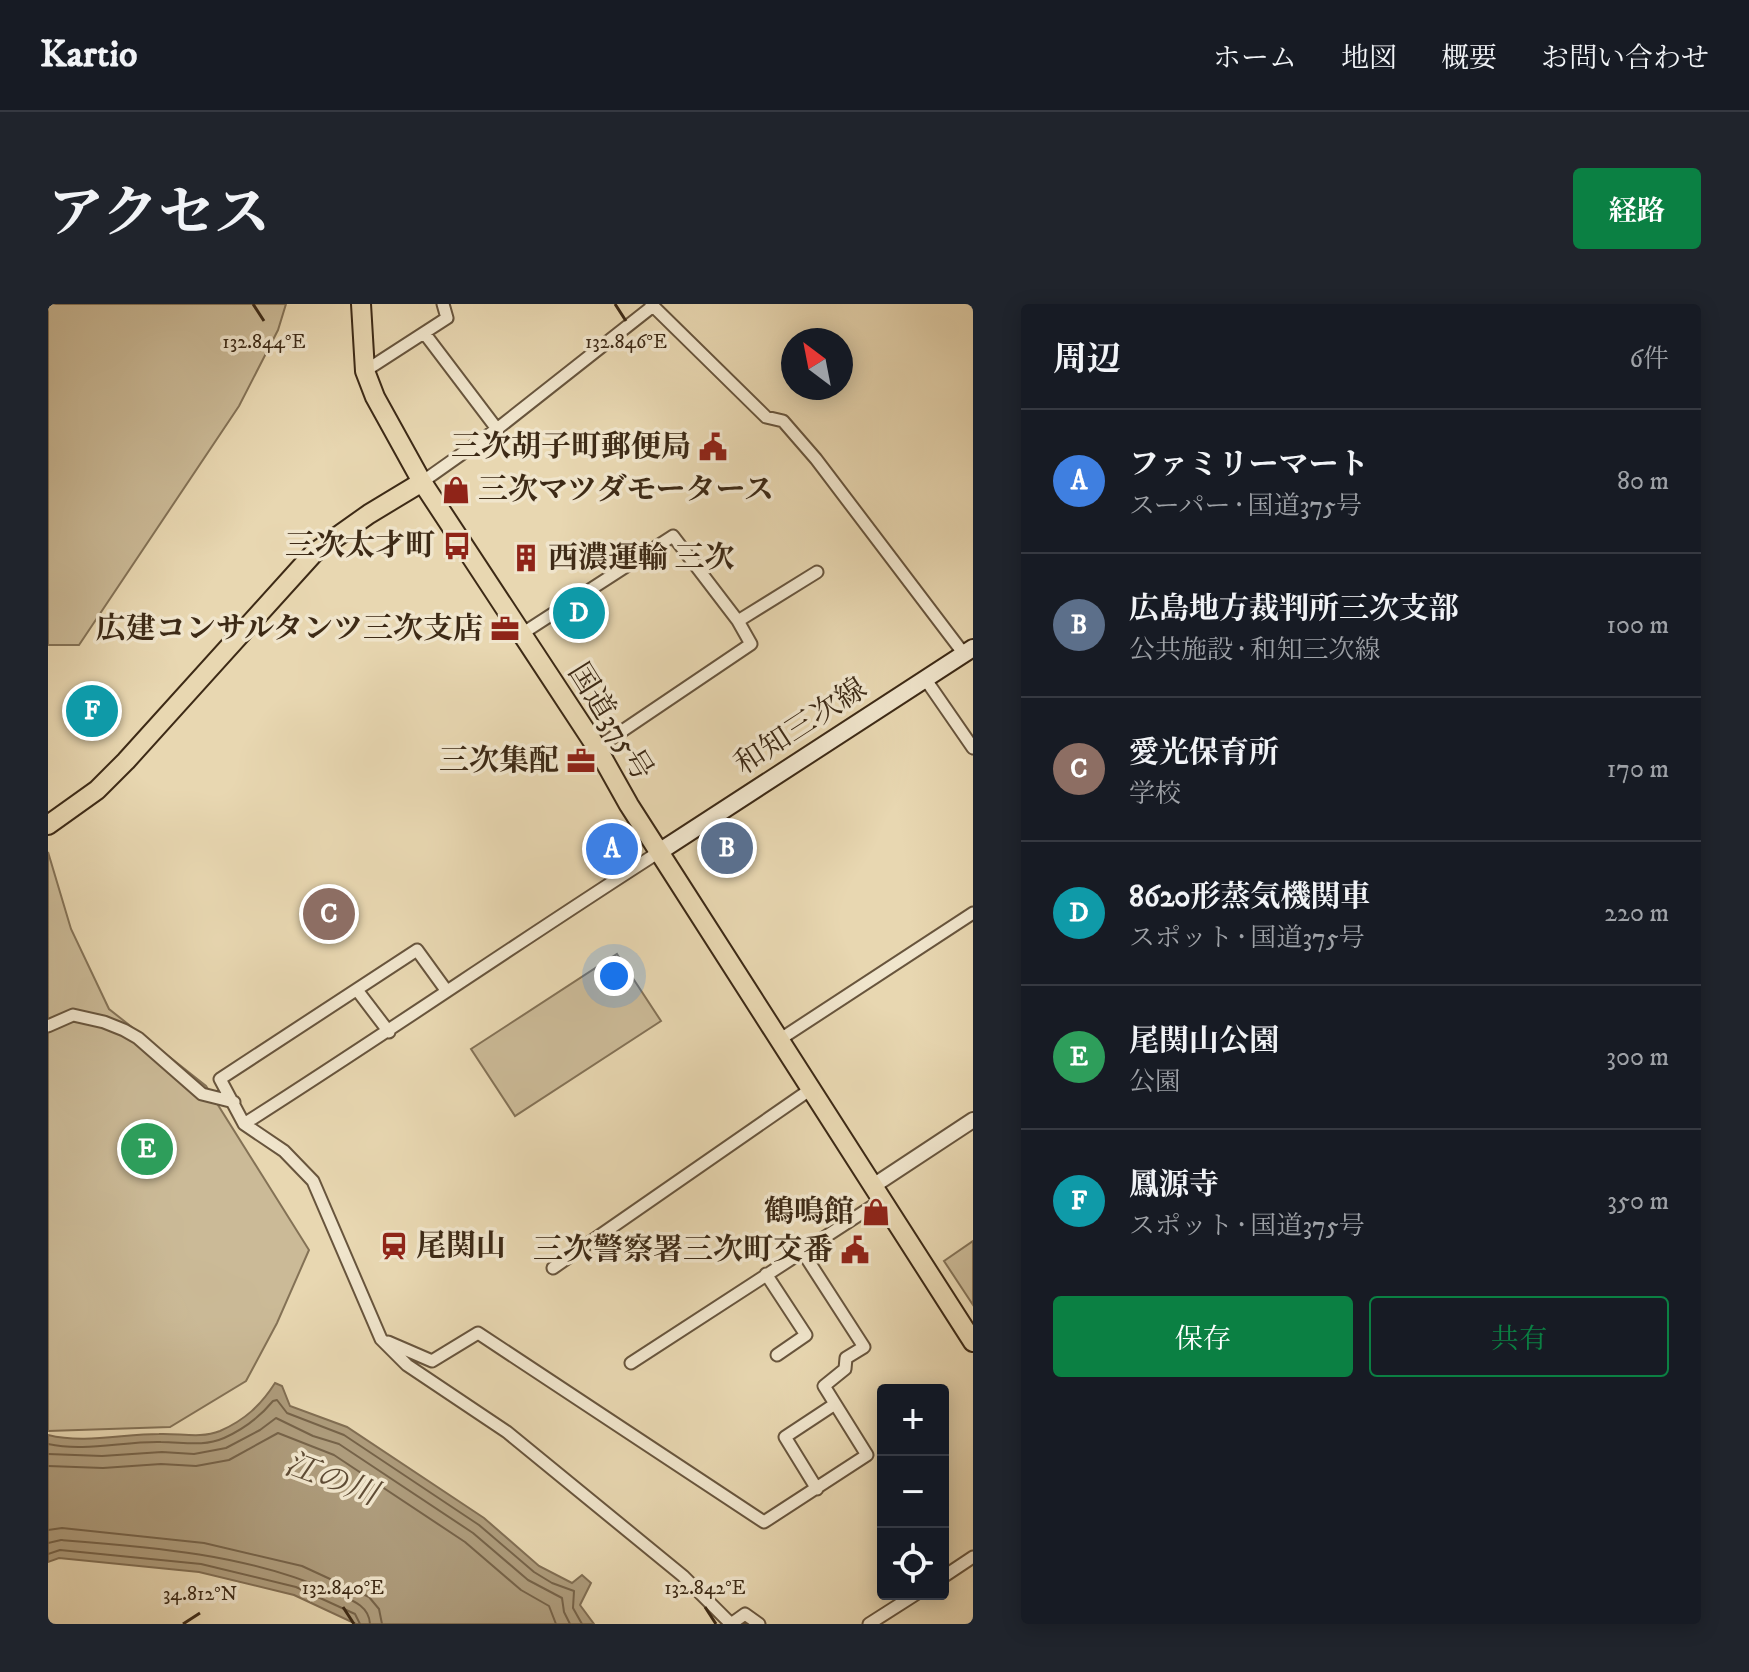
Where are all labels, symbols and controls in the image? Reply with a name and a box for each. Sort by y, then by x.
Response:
text: Kartio [40,31,137,79]
text: ホーム [1213,41,1297,76]
text: 地図 [1341,41,1397,76]
text: 概要 [1441,41,1497,76]
text: お問い合わせ [1541,41,1709,76]
button: 経路 [1573,168,1701,249]
text: アクセス [48,180,270,250]
north arrow [781,328,853,400]
text: 132.844°E [222,330,306,355]
text: 132.846°E [585,330,667,355]
text: 周辺 [1053,339,1121,381]
text: 6件 [1629,343,1669,376]
place label: 三次胡子町郵便局 [451,429,691,466]
public building icon: 三次胡子町郵便局 [698,432,728,462]
text: ファミリーマート [1129,447,1368,484]
text: A [1071,465,1087,498]
text: 80 m [1617,465,1669,498]
place label: 三次マツダモータース [478,472,774,509]
shop icon: 三次マツダモータース [441,475,471,505]
text: スーパー · 国道375号 [1129,490,1362,523]
place label: 三次太才町 [285,528,435,565]
bus stop icon: 三次太才町 [442,531,472,561]
place label: 西濃運輸 三次 [548,540,734,577]
building icon: 西濃運輸 三次 [511,543,541,573]
pin: D [553,583,605,643]
text: 広島地方裁判所三次支部 [1129,591,1459,628]
text: B [1071,609,1087,642]
text: 100 m [1606,609,1669,642]
place label: 広建コンサルタンツ三次支店 [96,611,483,648]
office icon: 広建コンサルタンツ三次支店 [490,614,520,644]
text: 公共施設 · 和知三次線 [1129,634,1380,667]
street label: 国道375号 [559,656,661,788]
street label: 和知三次線 [728,671,874,783]
pin: F [66,681,118,741]
text: 愛光保育所 [1129,735,1279,772]
place label: 三次集配 [439,743,559,780]
office icon: 三次集配 [566,746,596,776]
text: C [1070,753,1088,786]
text: 170 m [1607,753,1669,786]
text: 学校 [1129,778,1181,811]
pin: B [701,818,753,878]
pin: A [586,819,638,879]
text: 8620形蒸気機関車 [1129,879,1371,916]
pin: C [303,884,355,944]
text: D [1069,897,1089,930]
text: 220 m [1604,897,1669,930]
text: スポット · 国道375号 [1129,922,1365,955]
your location [594,956,634,996]
text: 尾関山公園 [1129,1023,1279,1060]
text: E [1070,1041,1088,1074]
text: 300 m [1606,1041,1669,1074]
text: 公園 [1129,1066,1181,1099]
pin: E [121,1119,173,1179]
text: 鳳源寺 [1129,1167,1219,1204]
text: F [1071,1185,1087,1218]
text: 350 m [1607,1185,1669,1218]
place label: 鶴鳴館 [764,1194,854,1231]
shop icon: 鶴鳴館 [861,1197,891,1227]
text: スポット · 国道375号 [1129,1210,1365,1243]
place label: 尾関山 [416,1228,506,1265]
station icon: 尾関山 [379,1231,409,1261]
place label: 三次警察署三次町交番 [533,1232,833,1269]
public building icon: 三次警察署三次町交番 [840,1235,870,1265]
button: 保存 [1053,1296,1353,1377]
button: 共有 [1369,1296,1669,1377]
map controls [877,1384,949,1600]
button: + [877,1384,949,1456]
water label: 江の川 [279,1445,386,1516]
button: − [877,1456,949,1528]
button: locate [877,1528,949,1600]
text: 132.840°E [302,1576,384,1601]
text: 132.842°E [664,1576,746,1601]
text: 34.812°N [163,1582,237,1607]

